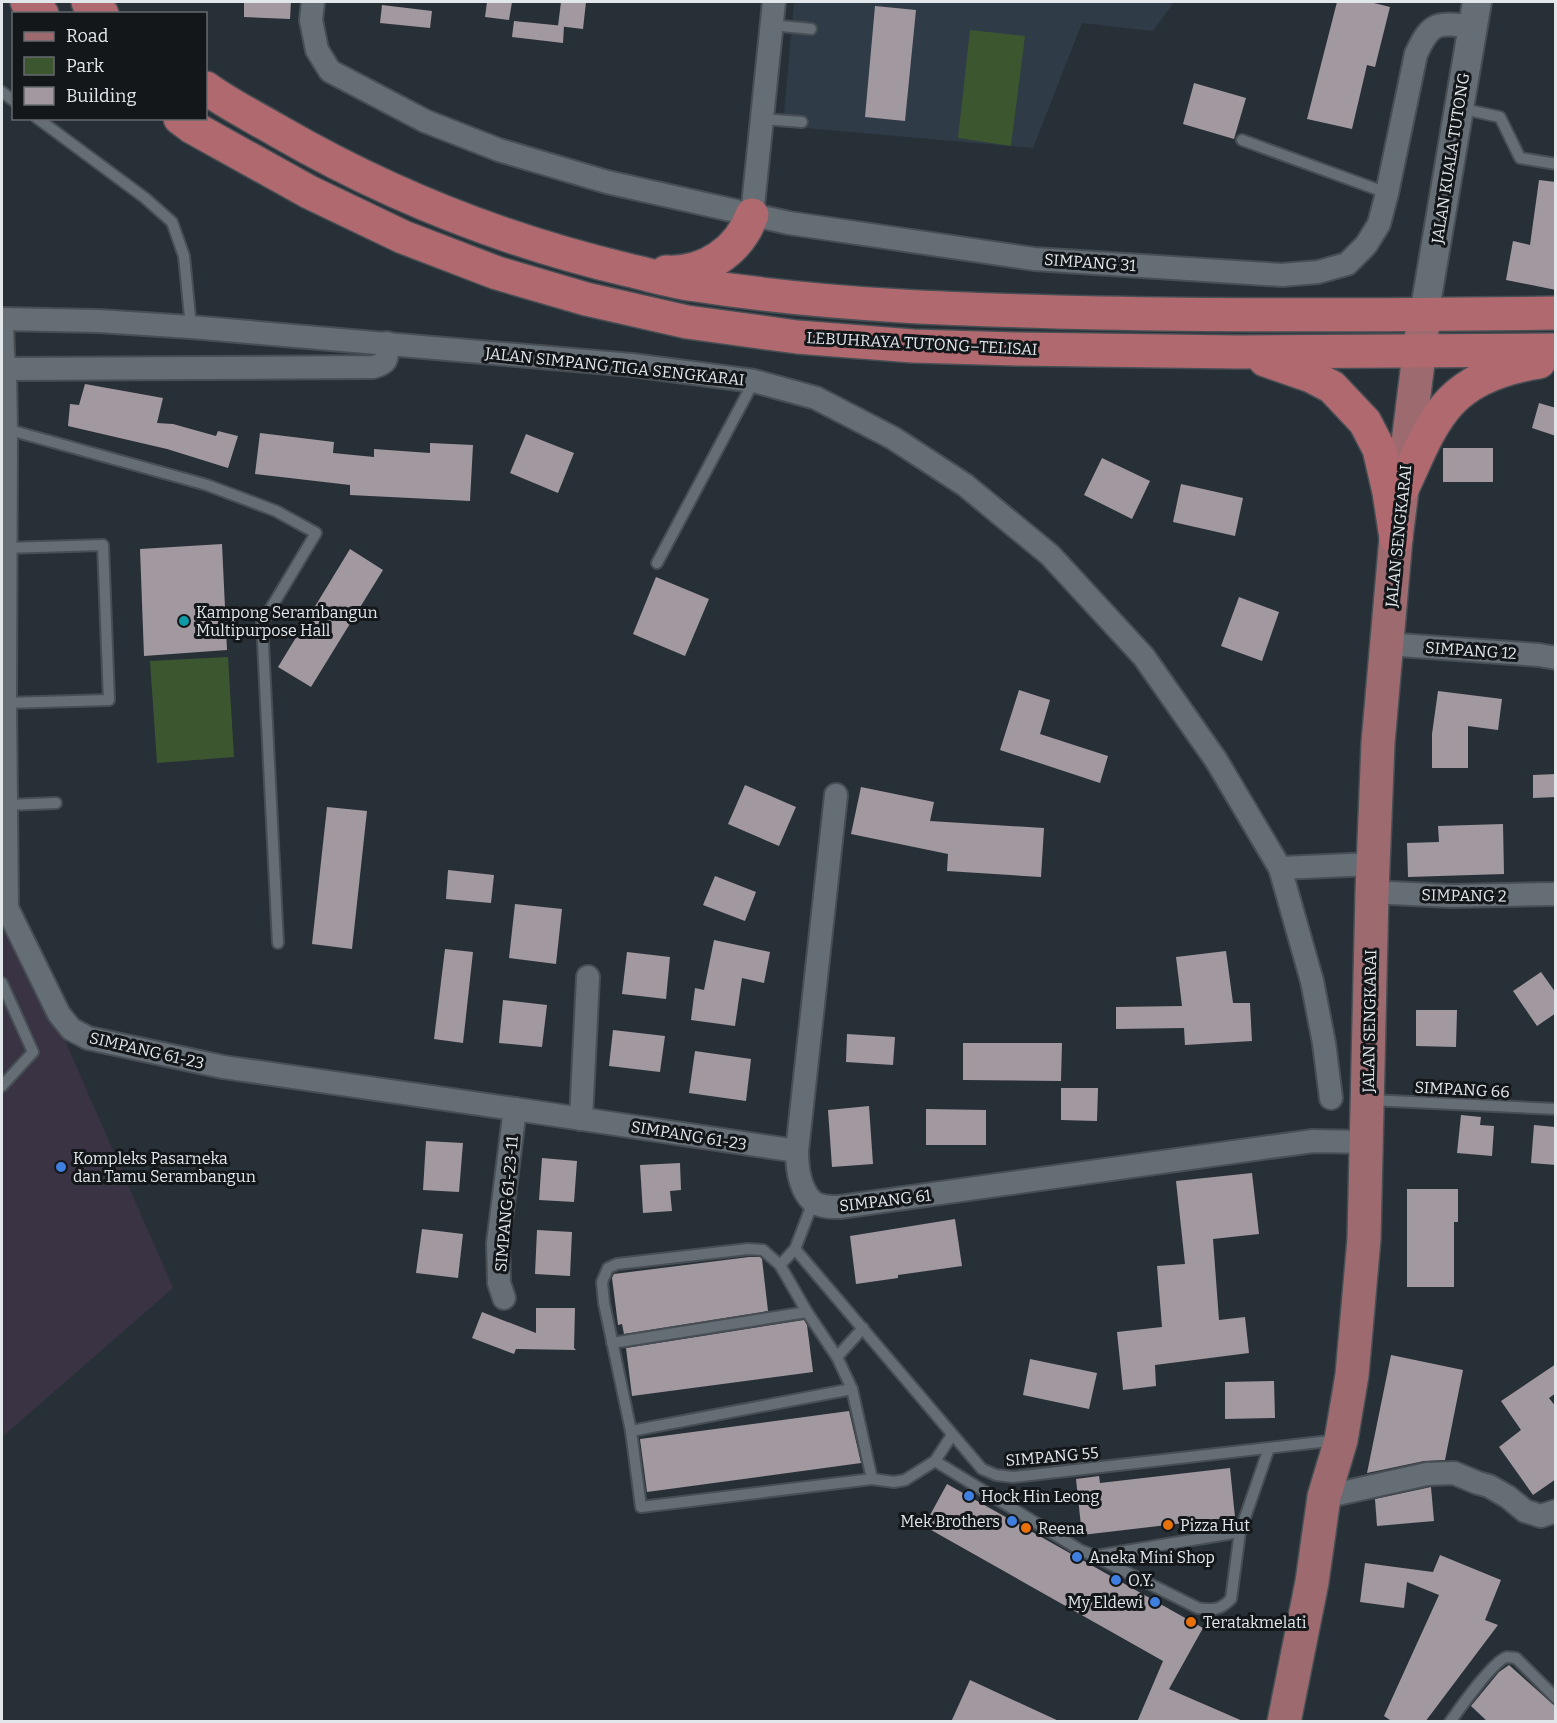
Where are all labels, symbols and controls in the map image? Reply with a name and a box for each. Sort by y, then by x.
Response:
legend [12,12,207,120]
text: Road [66,25,109,47]
text: Park [66,55,105,77]
street label: JALAN KUALA TUTONG [1427,71,1473,246]
text: Building [66,85,137,107]
street label: SIMPANG 31 [1043,250,1137,275]
street label: LEBUHRAYA TUTONG–TELISAI [806,328,1038,359]
street label: JALAN SIMPANG TIGA SENGKARAI [483,343,745,390]
street label: JALAN SENGKARAI [1381,464,1415,609]
place label: Kampong Serambangun Multipurpose Hall [196,603,378,640]
marker: Kampong Serambangun Multipurpose Hall [177,614,191,628]
street label: SIMPANG 12 [1425,638,1517,663]
street label: SIMPANG 2 [1421,885,1507,906]
street label: JALAN SENGKARAI [1359,949,1380,1094]
street label: SIMPANG 61-23 [88,1028,206,1073]
street label: SIMPANG 66 [1414,1078,1510,1101]
street label: SIMPANG 61-23 [630,1117,748,1154]
street label: SIMPANG 61-23-11 [491,1135,522,1273]
place label: Kompleks Pasarneka dan Tamu Serambangun [73,1149,256,1186]
marker: Kompleks Pasarneka dan Tamu Serambangun [54,1160,68,1174]
street label: SIMPANG 61 [838,1185,932,1216]
street label: SIMPANG 55 [1005,1443,1099,1470]
place label: Hock Hin Leong [981,1487,1099,1506]
marker: Hock Hin Leong [962,1489,976,1503]
place label: Mek Brothers [900,1512,1000,1531]
marker: Mek Brothers [1005,1514,1019,1528]
place label: Pizza Hut [1180,1516,1250,1535]
marker: Pizza Hut [1161,1518,1175,1532]
place label: Reena [1038,1519,1085,1538]
marker: Reena [1019,1521,1033,1535]
place label: Aneka Mini Shop [1089,1548,1215,1567]
marker: Aneka Mini Shop [1070,1550,1084,1564]
place label: O.Y. [1128,1571,1153,1590]
marker: O.Y. [1109,1573,1123,1587]
place label: My Eldewi [1068,1593,1143,1612]
marker: My Eldewi [1148,1595,1162,1609]
place label: Teratakmelati [1203,1613,1307,1632]
marker: Teratakmelati [1184,1615,1198,1629]

